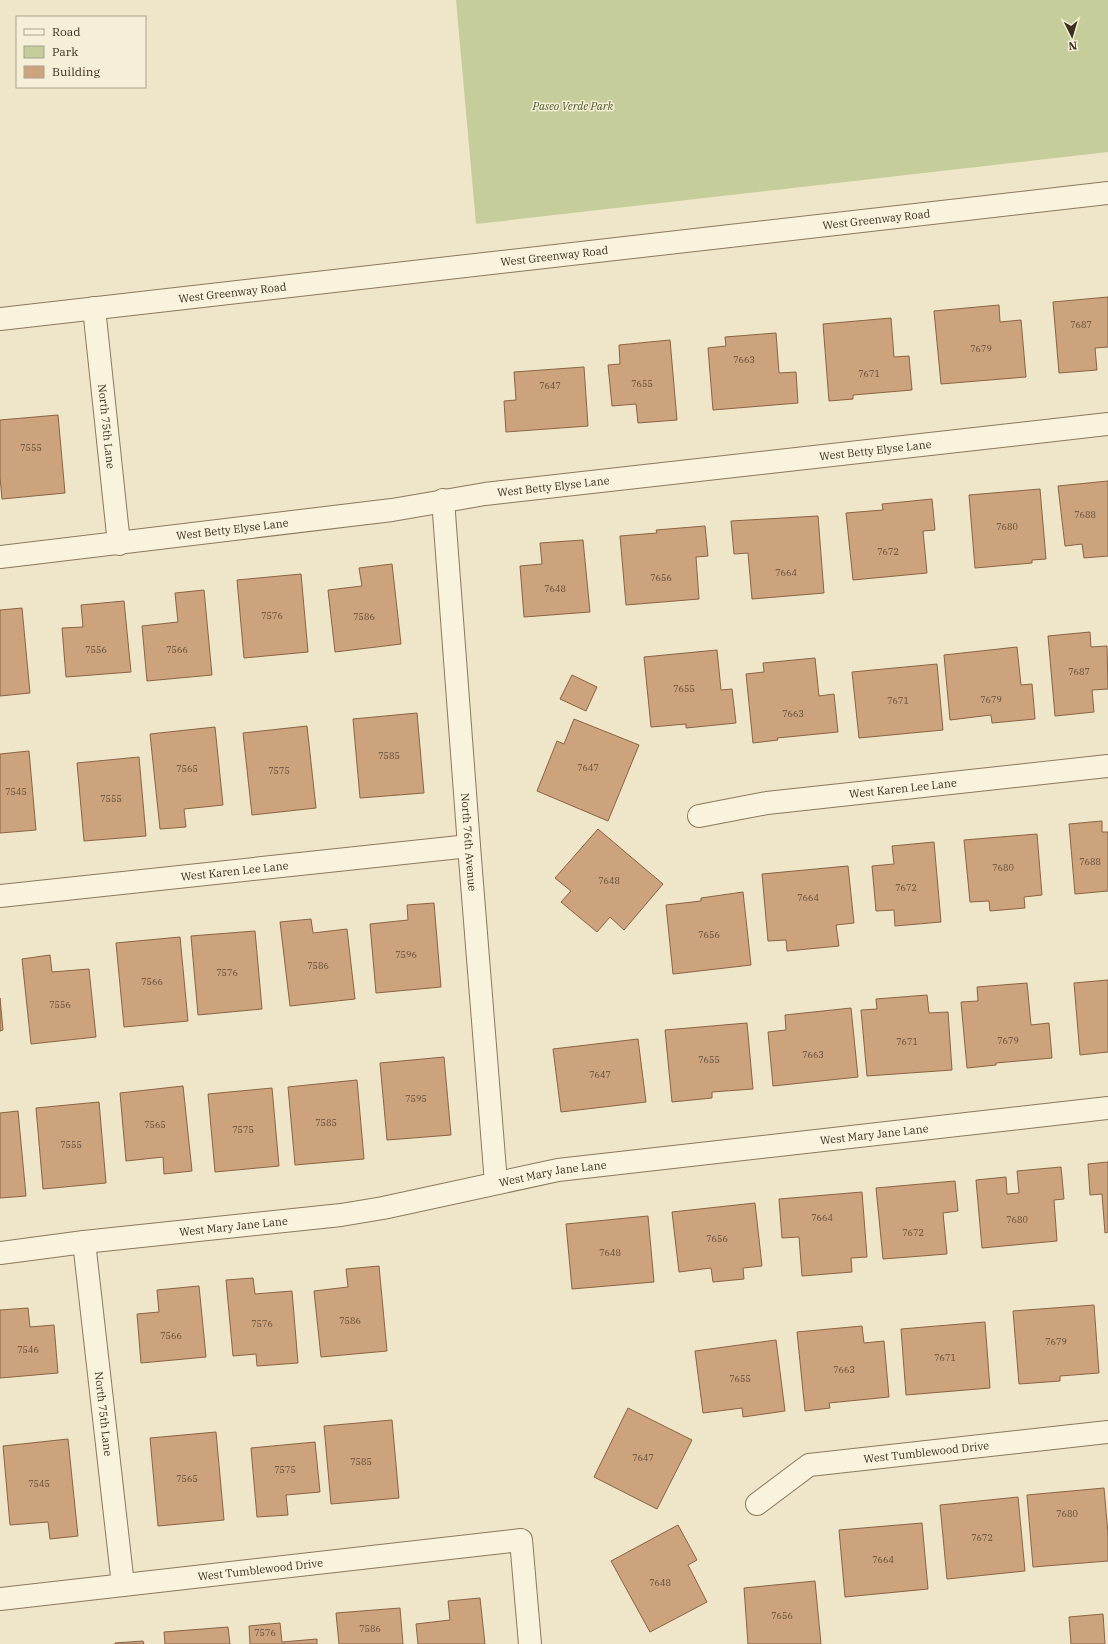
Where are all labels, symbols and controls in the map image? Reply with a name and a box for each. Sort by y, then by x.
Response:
legend [16,16,146,88]
north arrow [1052,16,1092,56]
text: Road [52,24,81,39]
text: N [1068,39,1078,53]
text: Park [52,44,78,59]
text: Building [52,64,100,79]
park label: Paseo Verde Park [532,99,614,113]
street label: West Greenway Road [822,206,931,232]
street label: West Greenway Road [500,243,609,269]
street label: West Greenway Road [178,279,287,306]
house number: 7687 [1070,319,1092,330]
house number: 7679 [970,343,992,354]
house number: 7663 [733,354,755,365]
house number: 7671 [858,368,880,379]
house number: 7655 [631,378,653,389]
house number: 7647 [539,380,561,391]
street label: North 75th Lane [95,383,118,469]
street label: West Betty Elyse Lane [819,437,932,463]
house number: 7555 [20,442,42,453]
street label: West Betty Elyse Lane [497,473,610,500]
house number: 7688 [1074,509,1096,520]
street label: West Betty Elyse Lane [176,515,289,543]
house number: 7680 [996,521,1018,532]
house number: 7672 [877,546,899,557]
house number: 7664 [775,567,797,578]
house number: 7656 [650,572,672,583]
house number: 7648 [544,583,566,594]
house number: 7576 [261,610,283,621]
house number: 7586 [353,611,375,622]
house number: 7556 [85,644,107,655]
house number: 7566 [166,644,188,655]
house number: 7687 [1068,666,1090,677]
house number: 7655 [673,683,695,694]
house number: 7679 [980,694,1002,705]
house number: 7671 [887,695,909,706]
house number: 7663 [782,708,804,719]
house number: 7585 [378,750,400,761]
house number: 7647 [577,762,599,773]
house number: 7565 [176,763,198,774]
house number: 7575 [268,765,290,776]
street label: West Karen Lee Lane [848,775,958,801]
house number: 7545 [5,786,27,797]
house number: 7555 [100,793,122,804]
street label: North 76th Avenue [458,793,480,892]
house number: 7688 [1079,856,1101,867]
street label: West Karen Lee Lane [180,858,289,884]
house number: 7680 [992,862,1014,873]
house number: 7648 [598,875,620,886]
house number: 7672 [895,882,917,893]
house number: 7664 [797,892,819,903]
house number: 7656 [698,929,720,940]
house number: 7596 [395,949,417,960]
house number: 7586 [307,960,329,971]
house number: 7576 [216,967,238,978]
house number: 7566 [141,976,163,987]
house number: 7556 [49,999,71,1010]
house number: 7679 [997,1035,1019,1046]
house number: 7671 [896,1036,918,1047]
house number: 7663 [802,1049,824,1060]
house number: 7655 [698,1054,720,1065]
house number: 7647 [589,1069,611,1080]
house number: 7595 [405,1093,427,1104]
house number: 7585 [315,1117,337,1128]
house number: 7565 [144,1119,166,1130]
street label: West Mary Jane Lane [819,1121,929,1147]
house number: 7575 [232,1124,254,1135]
house number: 7555 [60,1139,82,1150]
street label: West Mary Jane Lane [498,1158,607,1190]
house number: 7664 [811,1212,833,1223]
street label: West Mary Jane Lane [178,1214,289,1239]
house number: 7680 [1006,1214,1028,1225]
house number: 7672 [902,1227,924,1238]
house number: 7656 [706,1233,728,1244]
house number: 7648 [599,1247,621,1258]
house number: 7586 [339,1315,361,1326]
house number: 7576 [251,1318,273,1329]
house number: 7566 [160,1330,182,1341]
house number: 7679 [1045,1336,1067,1347]
house number: 7546 [17,1344,39,1355]
house number: 7671 [934,1352,956,1363]
house number: 7663 [833,1364,855,1375]
street label: North 75th Lane [92,1371,115,1457]
house number: 7655 [729,1373,751,1384]
street label: West Tumblewood Drive [863,1438,990,1466]
house number: 7647 [632,1452,654,1463]
house number: 7585 [350,1456,372,1467]
house number: 7575 [274,1464,296,1475]
house number: 7565 [176,1473,198,1484]
house number: 7545 [28,1478,50,1489]
house number: 7680 [1056,1508,1078,1519]
house number: 7672 [971,1532,993,1543]
house number: 7664 [872,1554,894,1565]
street label: West Tumblewood Drive [197,1555,324,1584]
house number: 7648 [649,1577,671,1588]
house number: 7656 [771,1610,793,1621]
house number: 7586 [359,1623,381,1634]
house number: 7576 [254,1627,276,1638]

